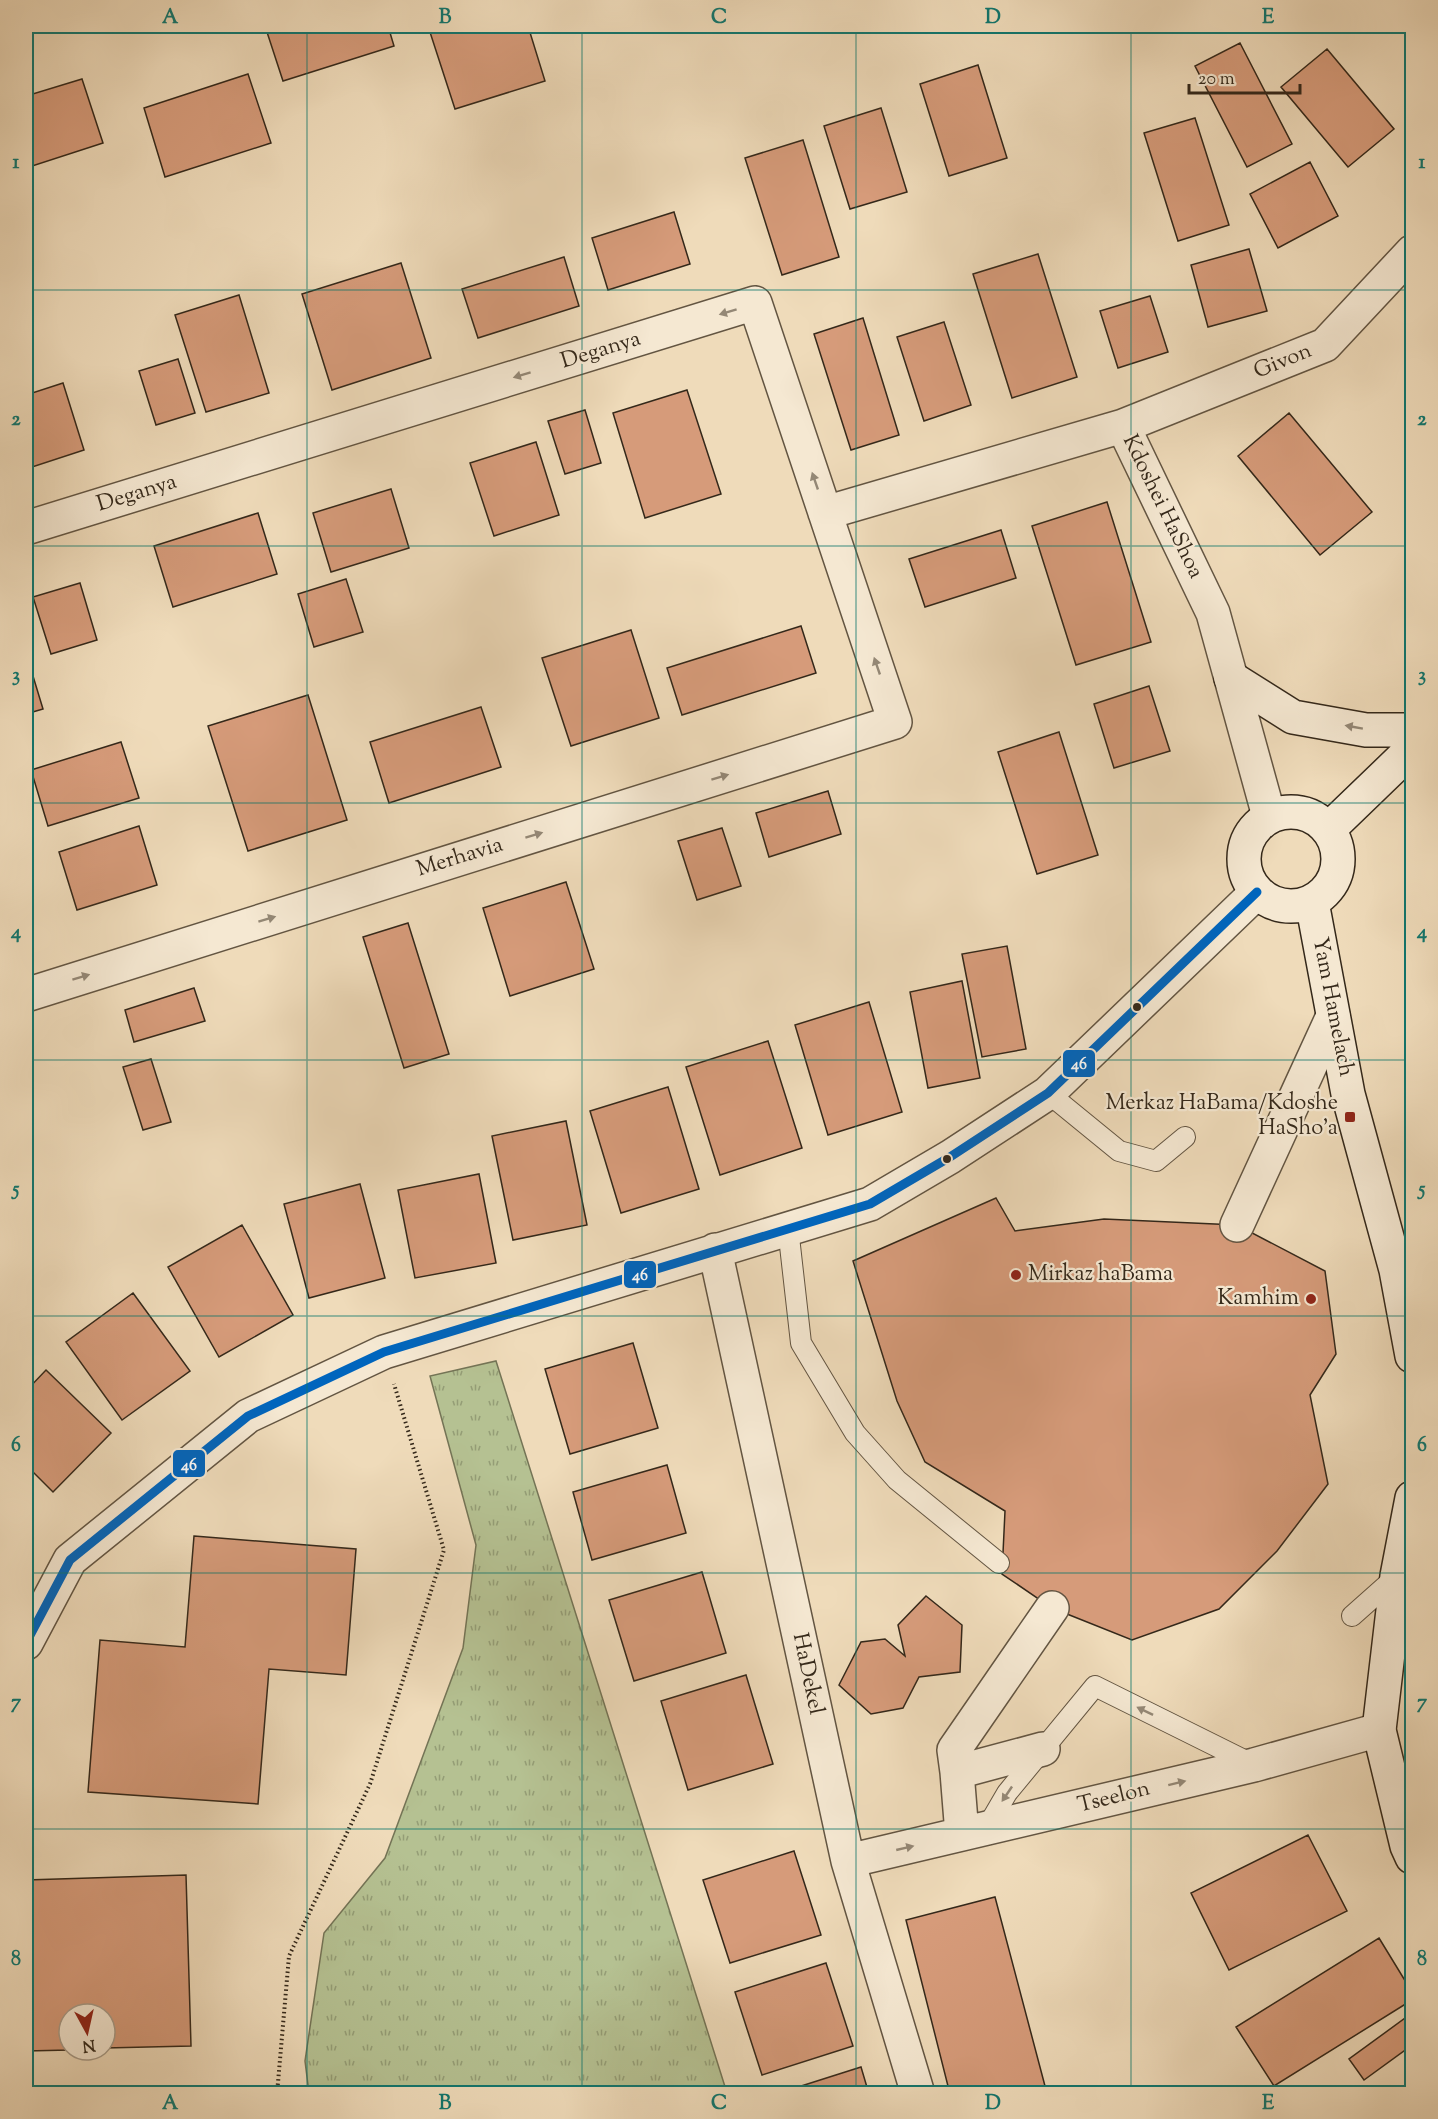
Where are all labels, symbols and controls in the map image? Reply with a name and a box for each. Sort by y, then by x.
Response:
text: A [162,4,179,33]
text: B [439,4,452,33]
text: C [711,4,727,33]
text: D [985,4,1001,33]
text: E [1262,4,1275,33]
scale bar [1189,57,1300,95]
text: 20 m [1198,67,1235,93]
text: 1 [13,149,20,178]
text: 1 [1419,149,1426,178]
one-way arrow [719,308,737,317]
street label: Deganya [557,324,645,378]
street label: Givon [1249,336,1317,388]
one-way arrow [513,371,531,380]
text: 2 [11,406,21,435]
text: 2 [1417,406,1427,435]
street label: Kdoshei HaShoa [1113,429,1211,585]
street label: Deganya [93,467,181,521]
one-way arrow [809,472,819,490]
one-way arrow [871,657,881,675]
text: 3 [12,662,20,691]
text: 3 [1418,662,1426,691]
one-way arrow [1345,723,1364,732]
one-way arrow [711,772,729,781]
street label: Merhavia [413,830,507,886]
one-way arrow [525,830,543,840]
one-way arrow [258,914,276,923]
text: 4 [10,919,21,948]
text: 4 [1416,919,1427,948]
street label: Yam Hamelach [1303,934,1361,1080]
one-way arrow [72,972,90,981]
unlabelled marker [1131,1001,1143,1013]
line badge: 46 [1062,1049,1096,1078]
text: 46 [1070,1054,1087,1077]
place label: Merkaz HaBama/Kdoshe HaSho'a [1105,1088,1338,1145]
marker: Merkaz HaBama/Kdoshe HaSho'a [1343,1110,1357,1124]
unlabelled marker [941,1153,953,1165]
text: 5 [11,1176,20,1205]
text: 5 [1417,1176,1426,1205]
place label: Mirkaz haBama [1028,1259,1173,1291]
line badge: 46 [623,1260,657,1289]
text: 46 [631,1265,648,1288]
marker: Mirkaz haBama [1009,1268,1023,1282]
place label: Kamhim [1217,1283,1299,1315]
marker: Kamhim [1304,1292,1318,1306]
text: 6 [11,1432,21,1461]
text: 6 [1417,1432,1427,1461]
line badge: 46 [172,1449,206,1478]
text: 46 [180,1455,197,1478]
street label: HaDekel [783,1630,831,1718]
text: 7 [11,1689,22,1718]
text: 7 [1417,1689,1428,1718]
one-way arrow [1136,1706,1153,1716]
street label: Tseelon [1074,1774,1154,1822]
one-way arrow [1167,1778,1186,1788]
one-way arrow [1002,1786,1013,1802]
one-way arrow [896,1842,914,1852]
text: 8 [11,1946,21,1975]
text: 8 [1417,1946,1427,1975]
north arrow [57,2002,117,2062]
text: N [81,2032,97,2057]
text: A [162,2090,179,2119]
text: B [439,2090,452,2119]
text: C [711,2090,727,2119]
text: D [985,2090,1001,2119]
text: E [1262,2090,1275,2119]

